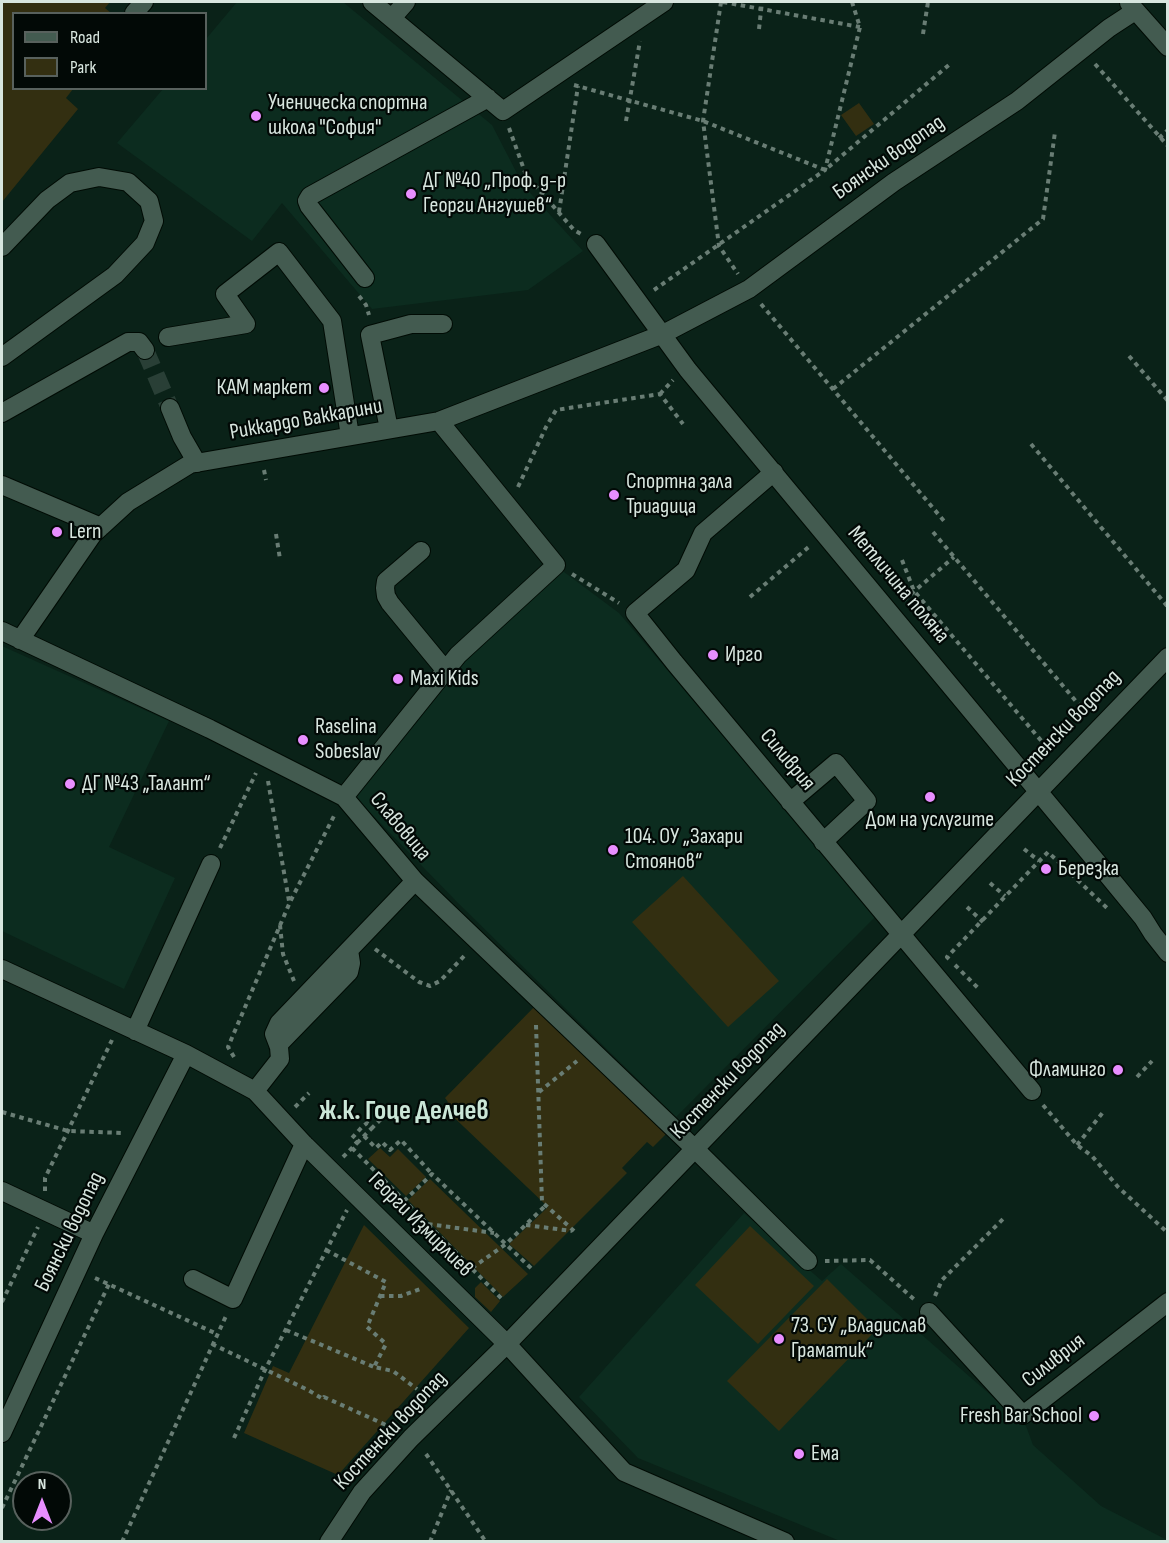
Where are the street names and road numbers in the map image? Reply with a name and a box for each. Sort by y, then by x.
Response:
street label: Боянски водопад [828,110,950,206]
street label: Риккардо Ваккарини [228,394,384,446]
street label: Метличина поляна [841,521,955,649]
street label: Костенски водопад [1001,665,1127,793]
street label: Силиврия [754,724,820,796]
street label: Славовица [364,787,436,867]
street label: Костенски водопад [665,1017,791,1145]
street label: Георги Измирлиев [362,1167,478,1283]
street label: Боянски водопад [30,1168,110,1296]
street label: Силиврия [1017,1328,1091,1394]
street label: Костенски водопад [329,1366,453,1496]

